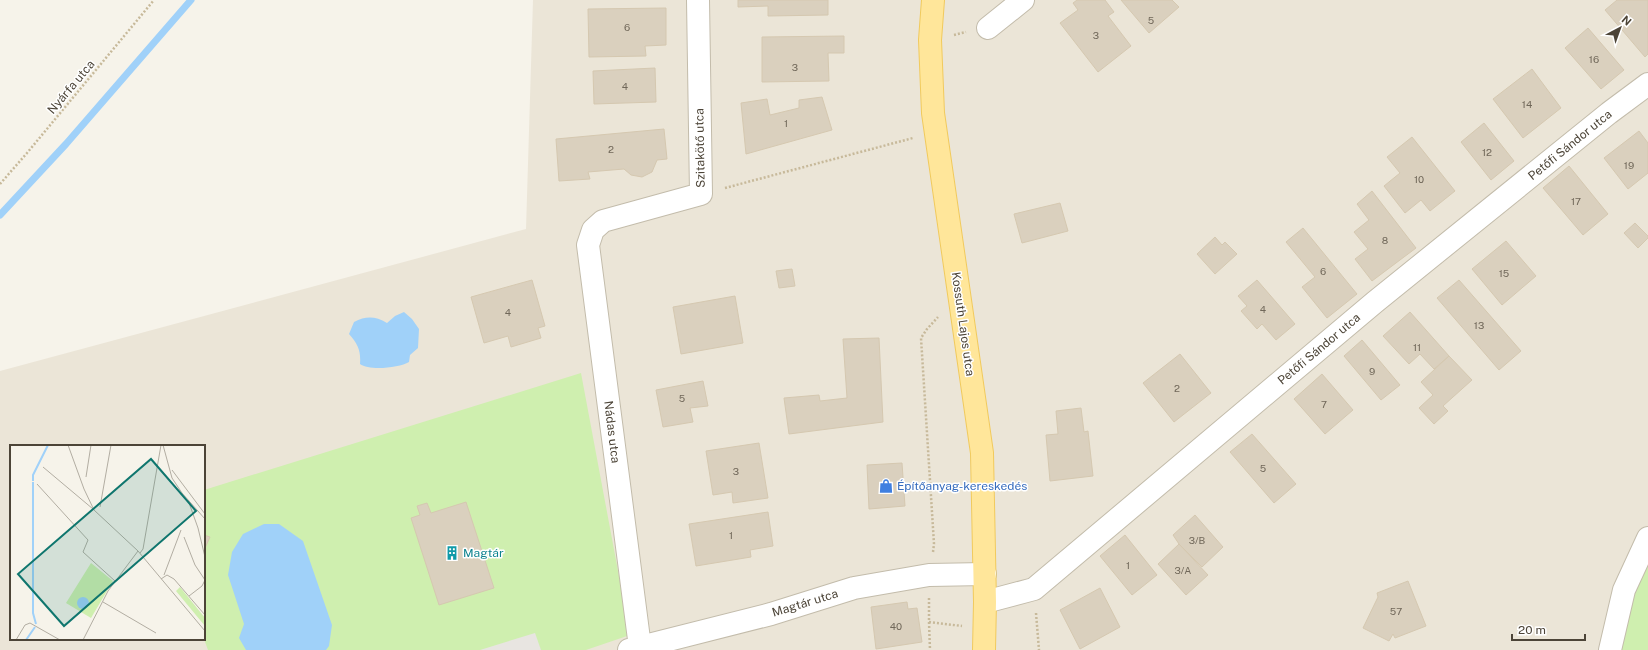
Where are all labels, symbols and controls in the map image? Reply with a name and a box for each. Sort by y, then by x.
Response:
north arrow [1600,8,1640,48]
text: N [1619,13,1634,28]
house number: 5 [1148,14,1154,26]
house number: 6 [624,21,630,33]
house number: 3 [1093,29,1099,41]
house number: 16 [1589,53,1599,65]
street label: Nyárfa utca [45,57,97,117]
house number: 3 [792,61,798,73]
house number: 4 [622,80,628,92]
house number: 14 [1522,98,1532,110]
street label: Petőfi Sándor utca [1525,107,1615,183]
street label: Szitakötő utca [692,108,708,188]
house number: 1 [784,117,788,129]
house number: 2 [608,143,614,155]
house number: 12 [1482,146,1492,158]
house number: 19 [1624,159,1634,171]
house number: 10 [1414,173,1424,185]
house number: 17 [1571,195,1581,207]
house number: 8 [1382,234,1388,246]
house number: 6 [1320,265,1326,277]
house number: 15 [1499,267,1509,279]
street label: Kossuth Lajos utca [949,271,977,377]
house number: 4 [1260,303,1266,315]
house number: 4 [505,306,511,318]
street label: Petőfi Sándor utca [1275,310,1363,388]
house number: 13 [1474,319,1484,331]
house number: 11 [1413,341,1421,353]
house number: 9 [1369,365,1375,377]
house number: 2 [1174,382,1180,394]
house number: 5 [679,392,685,404]
house number: 7 [1321,398,1327,410]
street label: Nádas utca [601,400,623,464]
inset map [10,445,205,640]
house number: 5 [1260,462,1266,474]
house number: 3 [733,465,739,477]
shop icon: Építőanyag-kereskedés [878,478,894,494]
place label: Építőanyag-kereskedés [897,479,1027,493]
house number: 1 [729,529,733,541]
house number: 3/B [1189,534,1206,546]
building icon: Magtár [444,545,460,561]
place label: Magtár [463,546,504,560]
house number: 1 [1126,559,1130,571]
house number: 3/A [1175,564,1191,576]
street label: Magtár utca [770,586,840,620]
house number: 57 [1390,605,1402,617]
scale bar [1512,616,1585,642]
house number: 40 [890,620,902,632]
text: 20 m [1518,623,1546,637]

